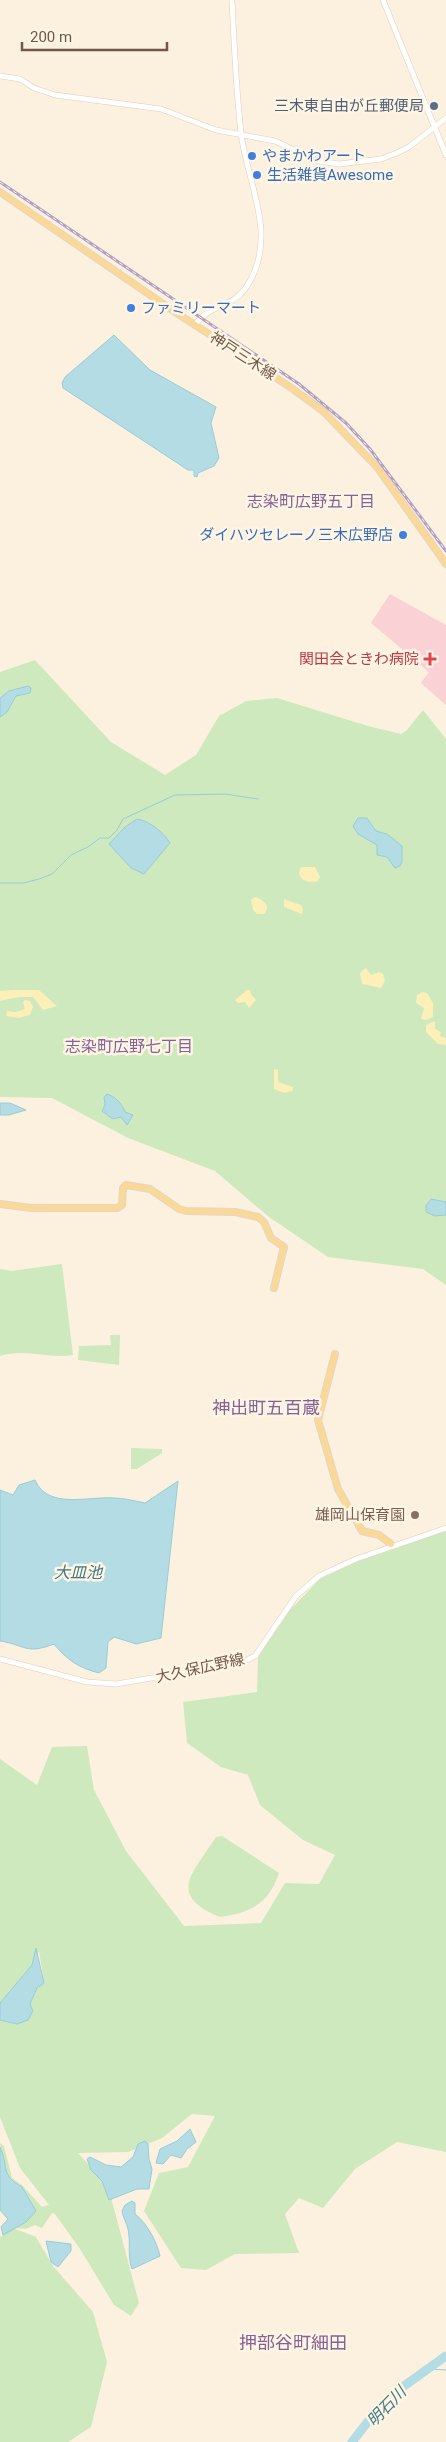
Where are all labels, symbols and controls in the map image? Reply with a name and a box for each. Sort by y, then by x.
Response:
scale bar [22,20,168,52]
text: 200 m [30,28,72,46]
place label: 三木東自由が丘郵便局 [274,97,424,115]
marker: 三木東自由が丘郵便局 [428,100,440,112]
place label: やまかわアート [262,147,366,165]
marker: やまかわアート [246,150,258,162]
place label: 生活雑貨Awesome [267,166,393,184]
marker: 生活雑貨Awesome [251,169,263,181]
place label: ファミリーマート [141,299,261,317]
marker: ファミリーマート [125,302,137,314]
street label: 神戸三木線 [207,328,279,384]
district label: 志染町広野五丁目 [247,492,375,511]
place label: ダイハツセレーノ三木広野店 [199,526,393,544]
marker: ダイハツセレーノ三木広野店 [397,529,409,541]
place label: 関田会ときわ病院 [299,650,419,668]
marker: 関田会ときわ病院 [423,652,437,666]
district label: 志染町広野七丁目 [65,1037,193,1056]
district label: 神出町五百蔵 [212,1397,320,1418]
place label: 雄岡山保育園 [315,1506,405,1524]
marker: 雄岡山保育園 [409,1509,421,1521]
water label: 大皿池 [54,1563,104,1582]
street label: 大久保広野線 [154,1650,246,1686]
district label: 押部谷町細田 [239,2332,347,2353]
water label: 明石川 [363,2381,411,2430]

